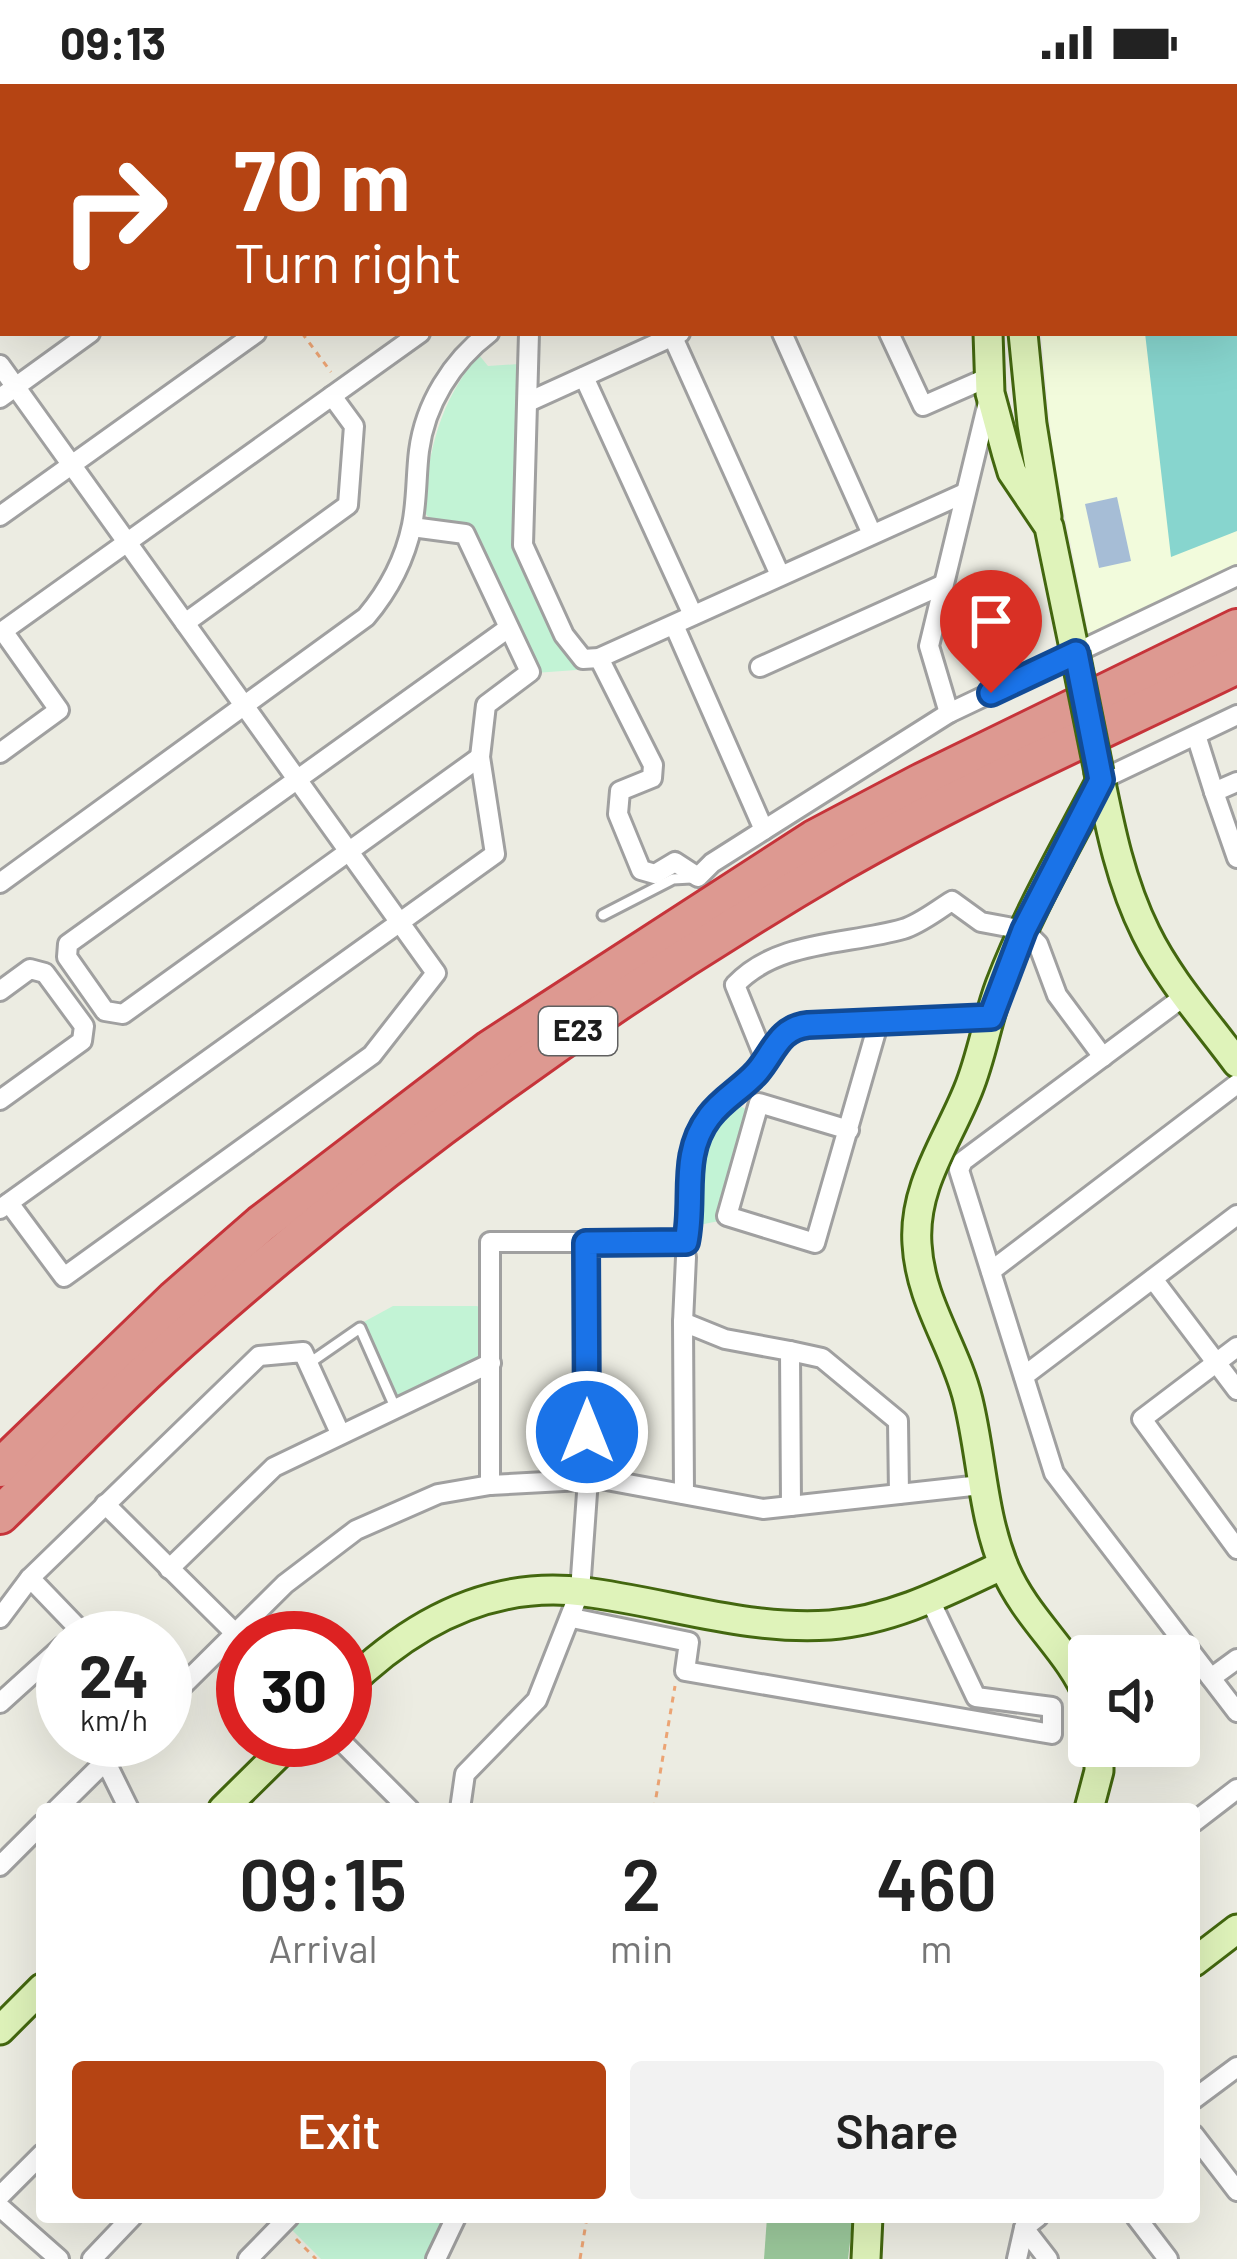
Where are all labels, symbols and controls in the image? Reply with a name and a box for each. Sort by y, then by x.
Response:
text: 09:13 [60,15,166,69]
text: 70 m [234,127,410,228]
icon: right [36,132,192,288]
text: Turn right [234,229,462,294]
pin [940,570,1042,693]
icon: arrive [958,588,1024,654]
road number: E23 [539,1007,617,1055]
position arrow [524,1369,650,1495]
speed limit sign: 30 [216,1611,372,1767]
map controls [1068,1635,1200,1767]
button: sound [1068,1635,1200,1767]
text: 24 [79,1638,149,1710]
text: km/h [80,1701,148,1737]
text: 09:15 [239,1839,407,1925]
text: 2 [622,1839,661,1925]
text: 460 [876,1839,997,1925]
text: Arrival [268,1924,377,1971]
text: min [610,1924,673,1971]
text: m [920,1924,953,1971]
button: Exit [72,2061,606,2199]
button: Share [630,2061,1164,2199]

